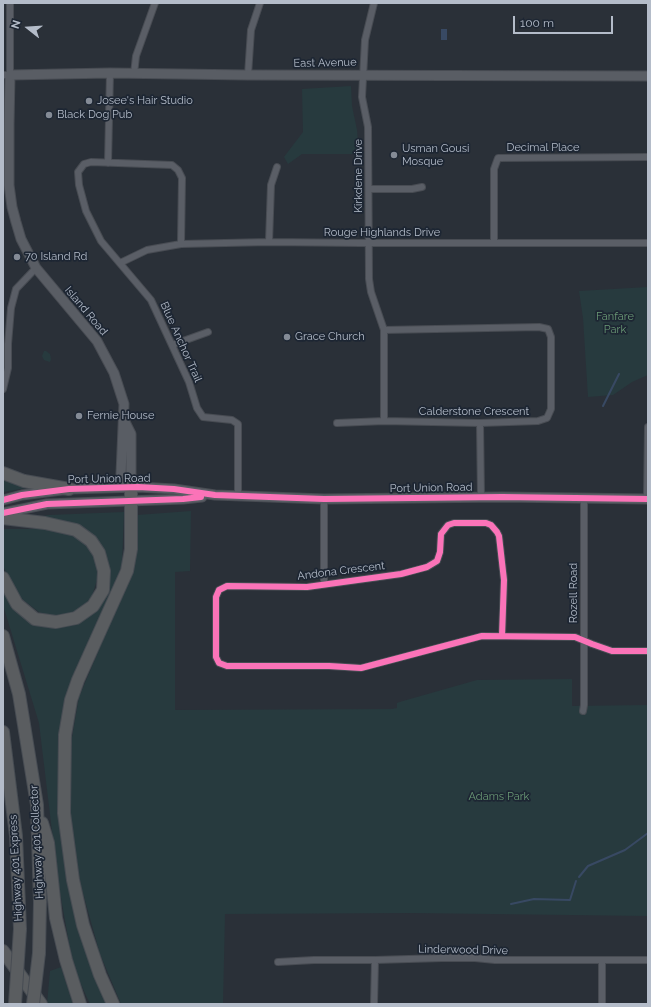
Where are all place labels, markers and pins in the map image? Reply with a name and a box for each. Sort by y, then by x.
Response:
place label: Josee's Hair Studio [97,94,193,108]
marker: Josee's Hair Studio [84,96,94,106]
place label: Black Dog Pub [57,108,132,122]
marker: Black Dog Pub [44,110,54,120]
place label: Usman Gousi Mosque [402,142,469,168]
marker: Usman Gousi Mosque [389,150,399,160]
place label: 70 Island Rd [25,250,87,264]
marker: 70 Island Rd [12,252,22,262]
place label: Grace Church [295,330,365,344]
marker: Grace Church [282,332,292,342]
place label: Fernie House [87,409,154,423]
marker: Fernie House [74,411,84,421]

